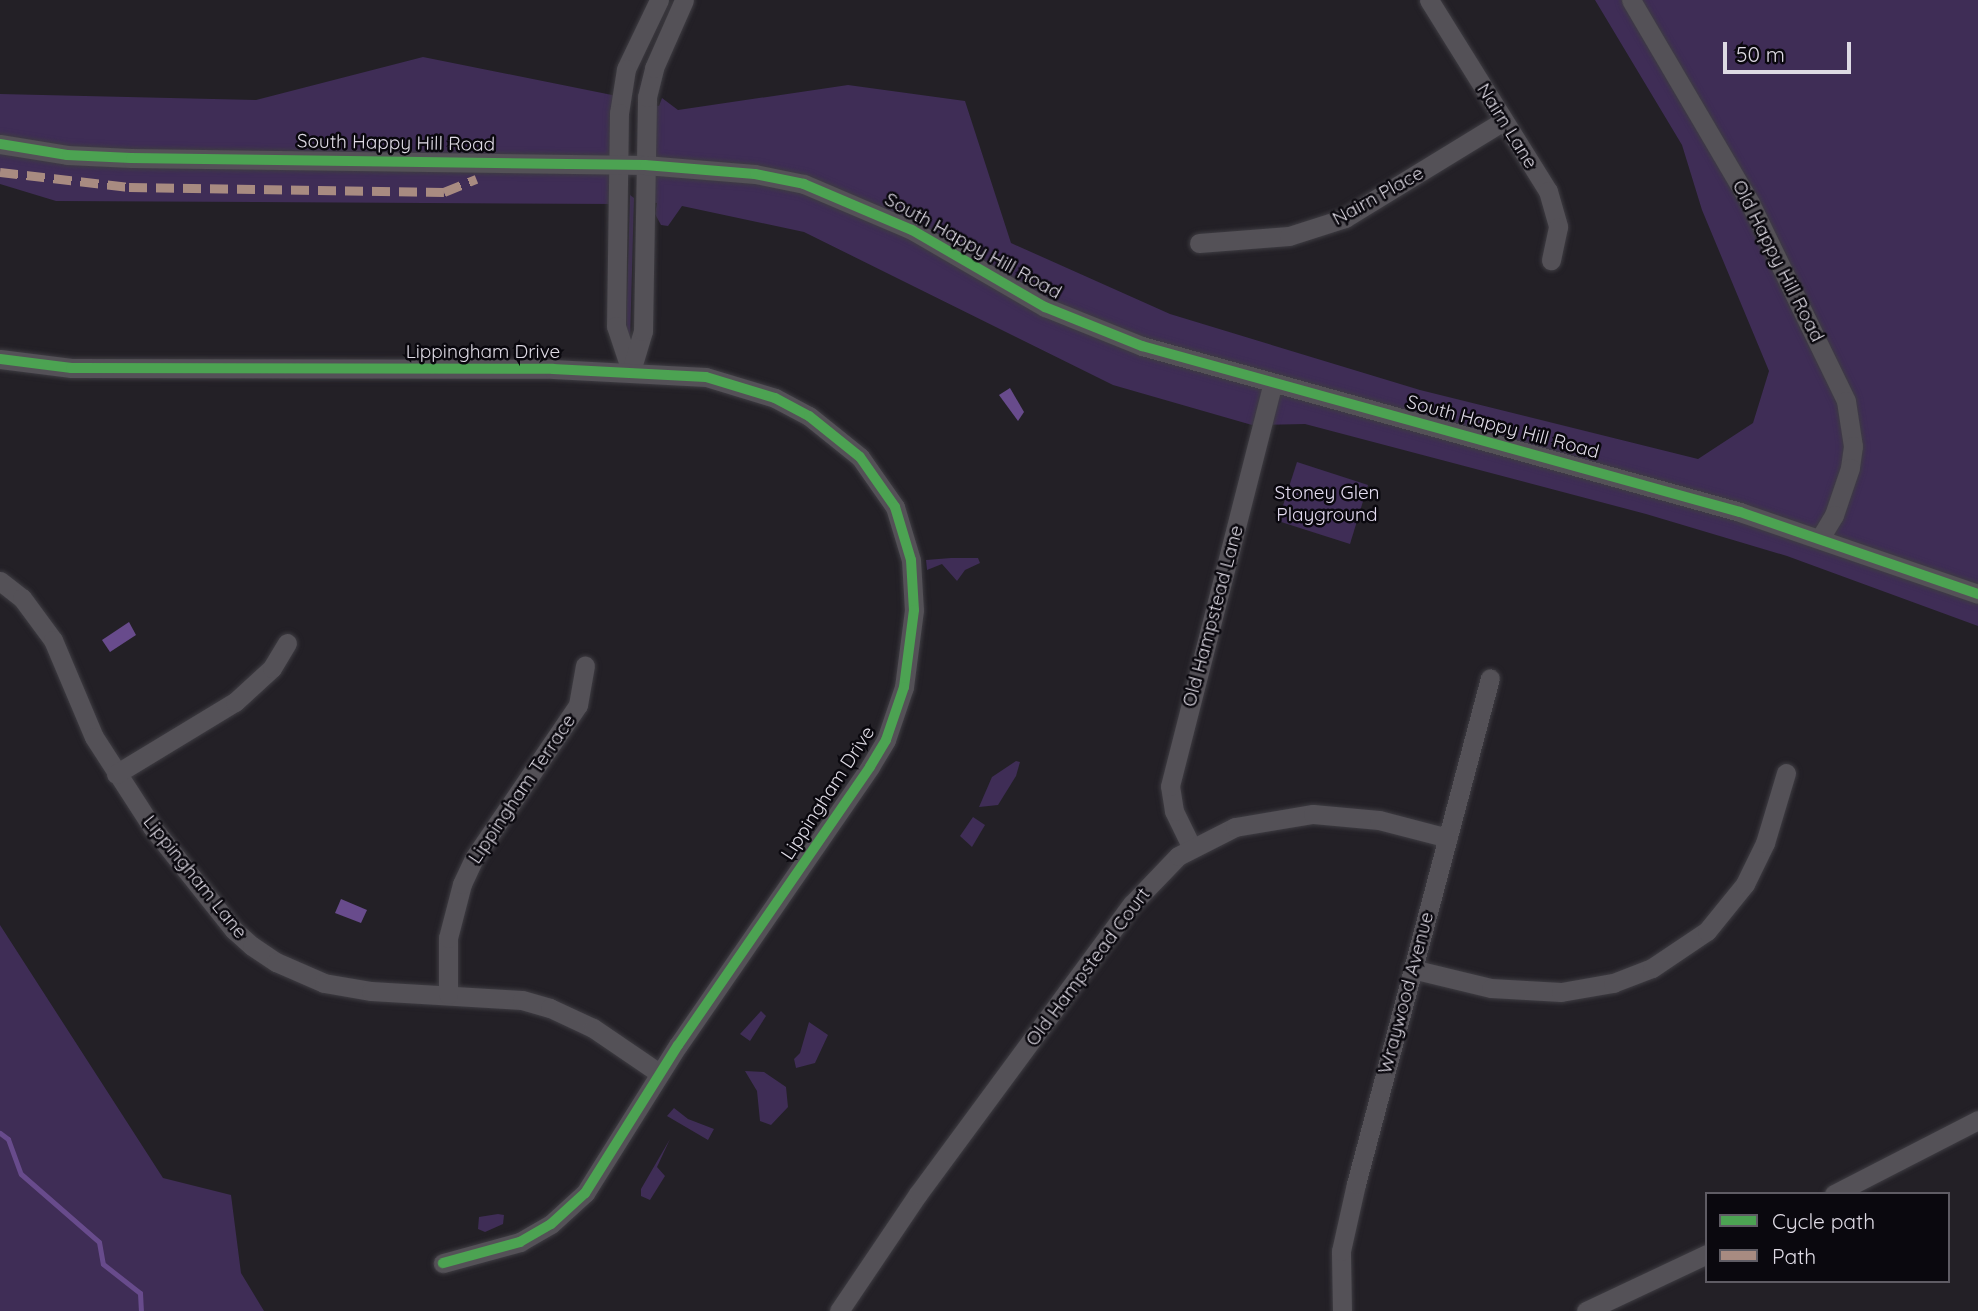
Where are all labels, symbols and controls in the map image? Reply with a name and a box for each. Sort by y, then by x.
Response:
scale bar [1726,28,1854,72]
text: 50 m [1736,41,1785,67]
street label: Nairn Lane [1472,79,1542,173]
street label: South Happy Hill Road [297,130,495,156]
street label: Nairn Place [1328,162,1428,230]
street label: Old Happy Hill Road [1727,176,1829,346]
street label: South Happy Hill Road [881,188,1065,304]
street label: Lippingham Drive [406,341,560,363]
street label: South Happy Hill Road [1404,390,1602,464]
park label: Stoney Glen Playground [1274,482,1380,526]
street label: Old Hampstead Lane [1178,523,1248,709]
street label: Lippingham Terrace [464,710,580,868]
street label: Lippingham Drive [776,722,880,864]
street label: Lippingham Lane [138,811,252,943]
street label: Old Hampstead Court [1021,883,1155,1051]
street label: Wraywood Avenue [1373,910,1439,1076]
legend [1705,1192,1950,1283]
text: Cycle path [1772,1208,1875,1234]
text: Path [1772,1243,1816,1269]

